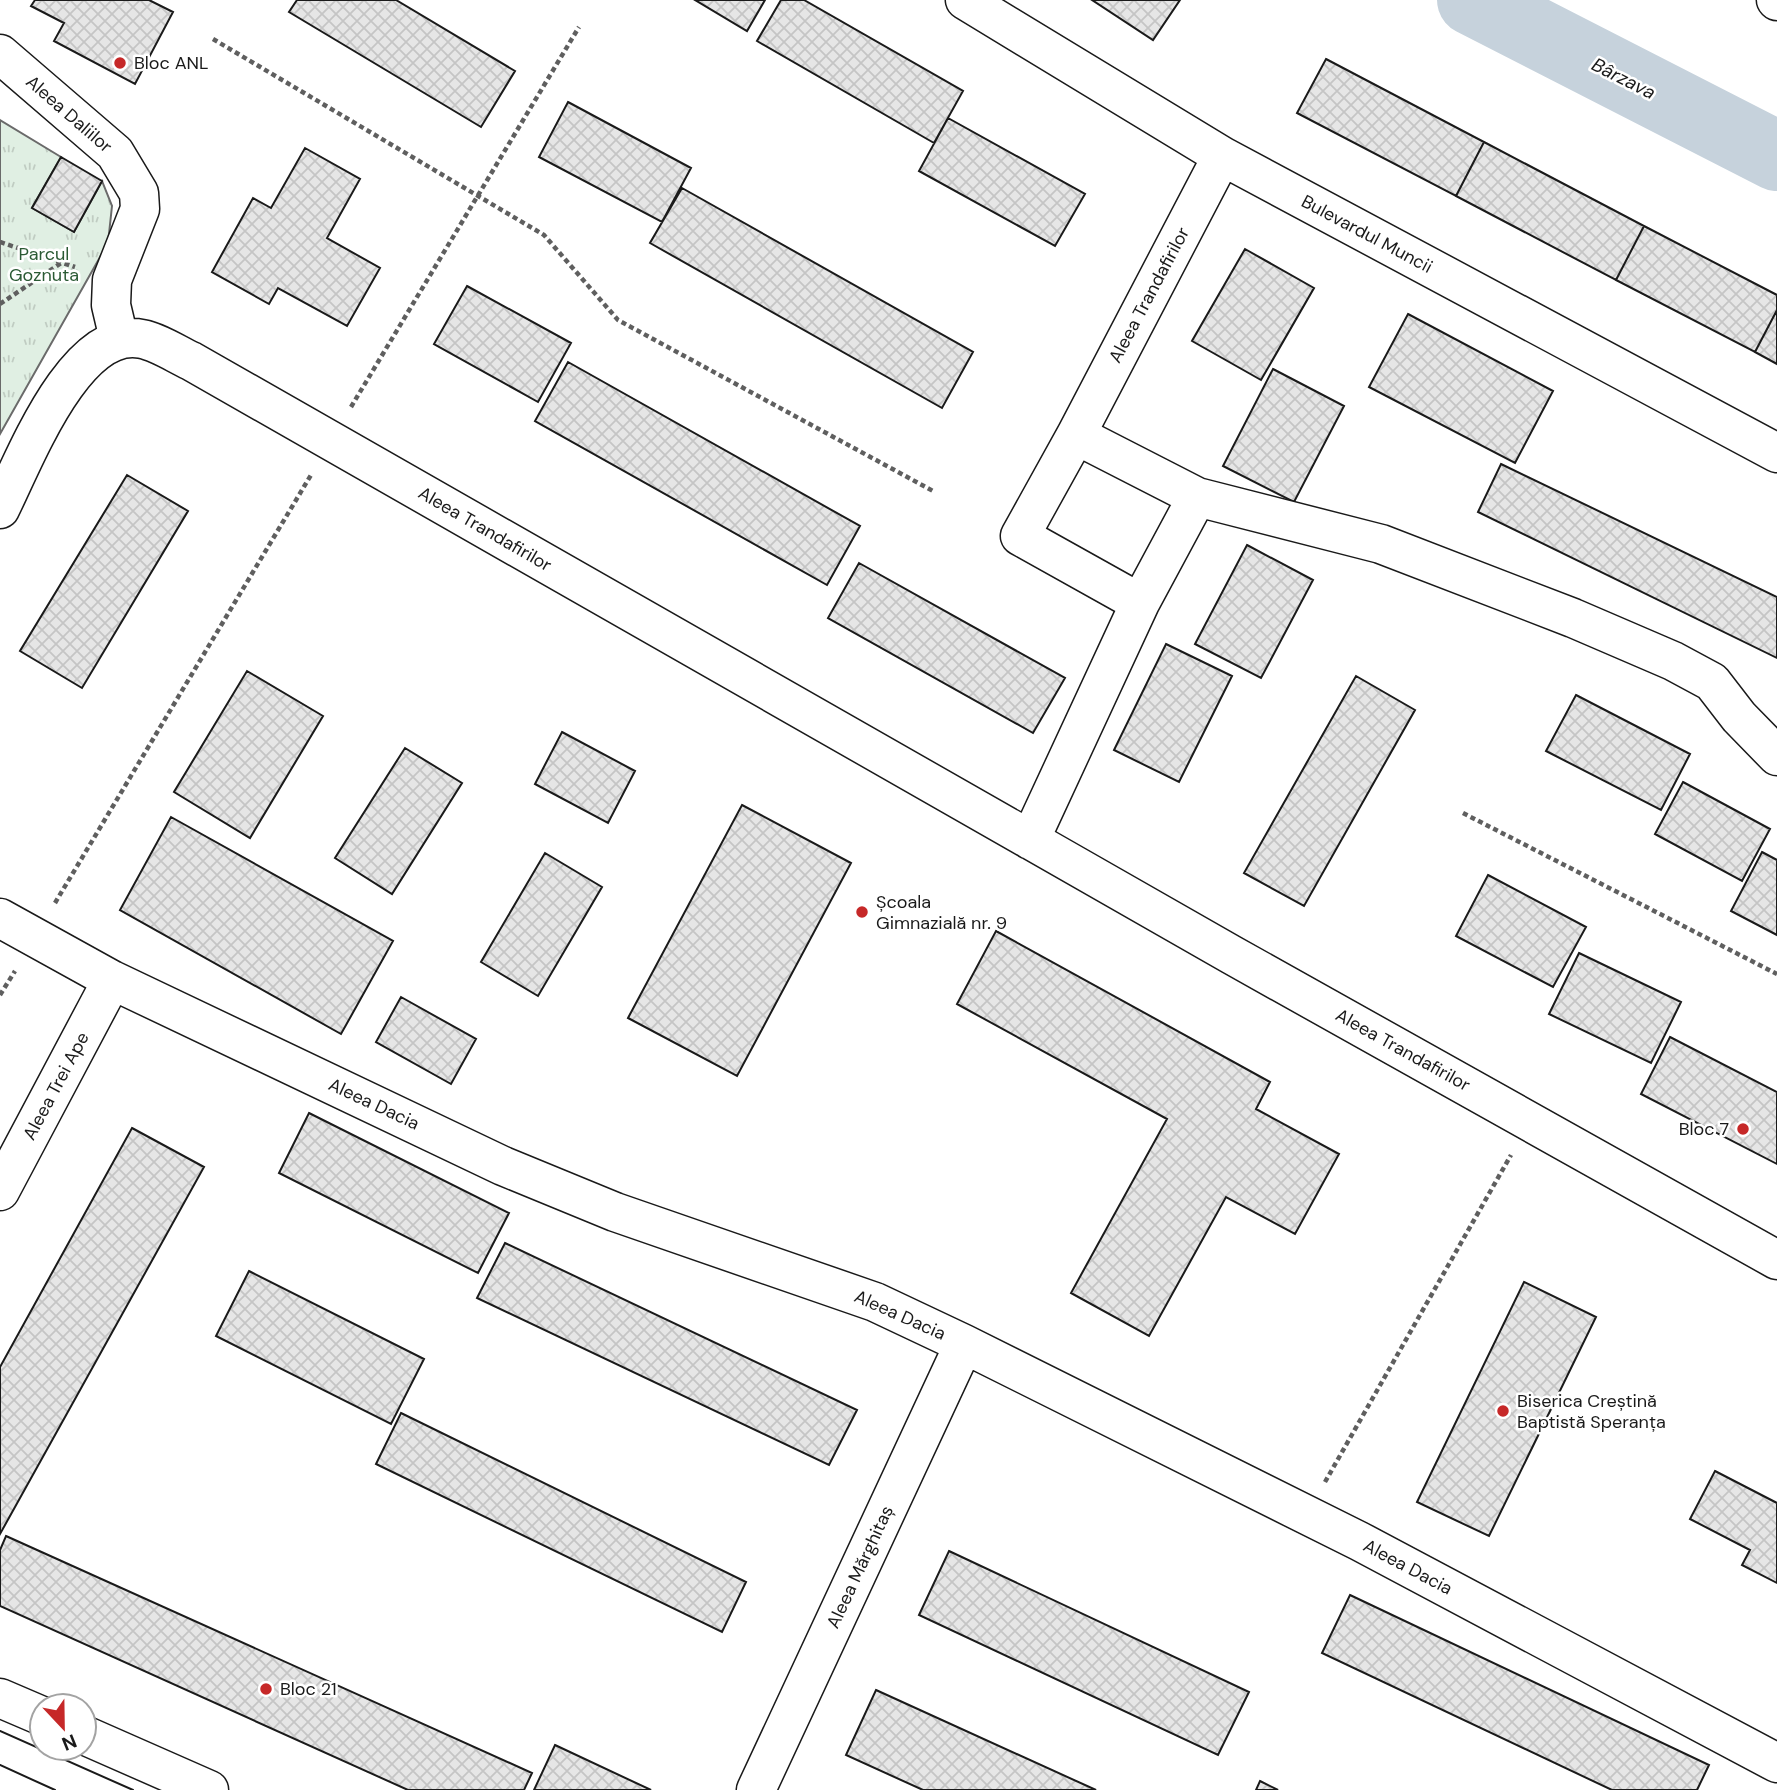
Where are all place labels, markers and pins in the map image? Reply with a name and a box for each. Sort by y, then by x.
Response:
place label: Bloc ANL [134,51,209,75]
marker: Bloc ANL [112,55,128,71]
place label: Școala Gimnazială nr. 9 [876,890,1007,935]
marker: Școala Gimnazială nr. 9 [854,904,870,920]
place label: Bloc 7 [1679,1117,1729,1141]
marker: Bloc 7 [1735,1121,1751,1137]
place label: Biserica Creștină Baptistă Speranța [1517,1389,1666,1434]
marker: Biserica Creștină Baptistă Speranța [1495,1403,1511,1419]
place label: Bloc 21 [280,1677,337,1701]
marker: Bloc 21 [258,1681,274,1697]

